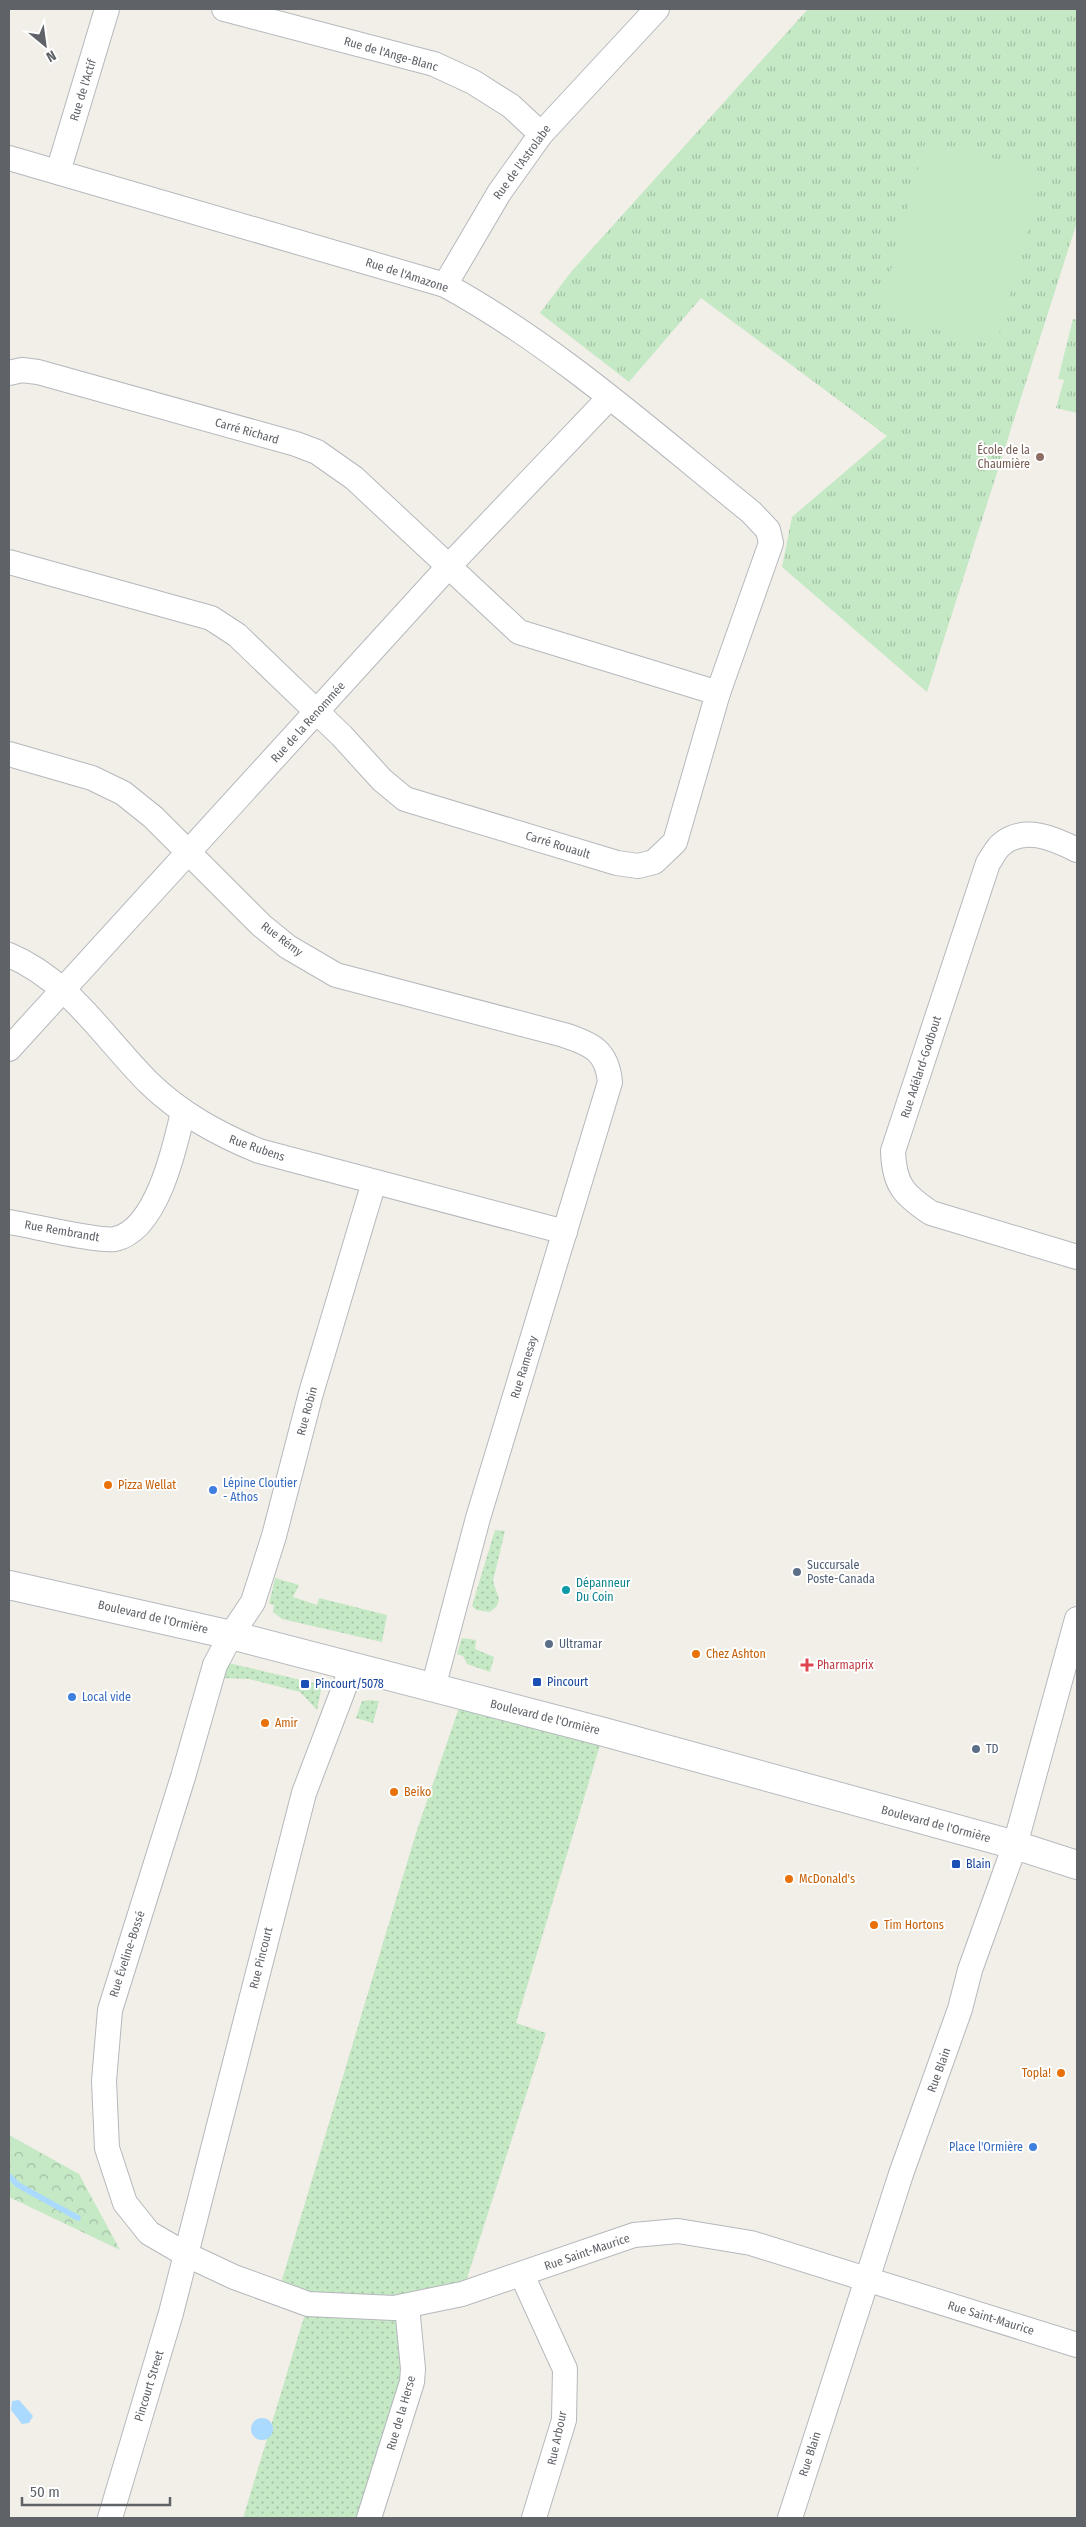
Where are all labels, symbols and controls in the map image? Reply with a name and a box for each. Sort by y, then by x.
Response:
north arrow [20,20,70,70]
street label: Rue de l'Ange-Blanc [342,34,440,74]
text: N [43,46,59,65]
street label: Rue de l'Actif [67,56,99,123]
street label: Rue de l'Astrolabe [490,122,554,202]
street label: Rue de l'Amazone [364,255,450,295]
street label: Carré Richard [213,415,281,447]
place label: École de la Chaumière [977,442,1030,471]
marker: École de la Chaumière [1034,451,1046,463]
street label: Rue de la Renommée [268,679,348,765]
street label: Carré Rouault [524,829,592,861]
street label: Rue Rémy [258,919,306,960]
street label: Rue Adélard-Godbout [898,1014,944,1120]
street label: Rue Rubens [227,1132,287,1164]
street label: Rue Rembrandt [23,1218,101,1244]
street label: Rue Ramesay [508,1333,540,1400]
street label: Rue Robin [294,1385,320,1437]
place label: Lépine Cloutier - Athos [223,1476,298,1504]
place label: Pizza Wellat [118,1478,176,1492]
marker: Pizza Wellat [102,1479,114,1491]
marker: Lépine Cloutier - Athos [207,1484,219,1496]
place label: Succursale Poste-Canada [807,1558,875,1586]
marker: Succursale Poste-Canada [791,1566,803,1578]
place label: Dépanneur Du Coin [576,1576,631,1604]
marker: Dépanneur Du Coin [560,1584,572,1596]
street label: Boulevard de l'Ormière [97,1598,209,1636]
place label: Ultramar [559,1637,603,1651]
marker: Ultramar [543,1638,555,1650]
place label: Chez Ashton [706,1647,766,1661]
marker: Chez Ashton [690,1648,702,1660]
place label: Pharmaprix [817,1658,874,1672]
marker: Pharmaprix [801,1659,813,1671]
place label: Pincourt [547,1675,588,1689]
marker: Pincourt [531,1676,543,1688]
place label: Pincourt/5078 [315,1677,384,1691]
marker: Pincourt/5078 [299,1678,311,1690]
place label: Local vide [82,1690,131,1704]
marker: Local vide [66,1691,78,1703]
street label: Boulevard de l'Ormière [489,1697,601,1737]
place label: Amir [275,1716,299,1730]
marker: Amir [259,1717,271,1729]
place label: TD [986,1742,999,1756]
marker: TD [970,1743,982,1755]
place label: Beiko [404,1785,431,1799]
marker: Beiko [388,1786,400,1798]
street label: Boulevard de l'Ormière [880,1803,992,1845]
place label: Blain [966,1857,991,1871]
marker: Blain [950,1858,962,1870]
place label: McDonald's [799,1872,855,1886]
marker: McDonald's [783,1873,795,1885]
street label: Rue Éveline-Bossé [105,1909,148,1999]
place label: Tim Hortons [884,1918,944,1932]
marker: Tim Hortons [868,1919,880,1931]
street label: Rue Pincourt [247,1926,275,1990]
street label: Rue Blain [924,2046,954,2094]
place label: Topla! [1022,2066,1051,2080]
marker: Topla! [1055,2067,1067,2079]
place label: Place l'Ormière [949,2140,1023,2154]
marker: Place l'Ormière [1027,2141,1039,2153]
street label: Rue Saint-Maurice [542,2231,632,2273]
street label: Rue Saint-Maurice [946,2298,1036,2338]
street label: Pincourt Street [132,2349,166,2423]
street label: Rue de la Herse [384,2374,418,2452]
street label: Rue Arbour [544,2409,570,2466]
street label: Rue Blain [796,2430,824,2478]
scale bar [22,2474,170,2506]
text: 50 m [30,2483,60,2501]

